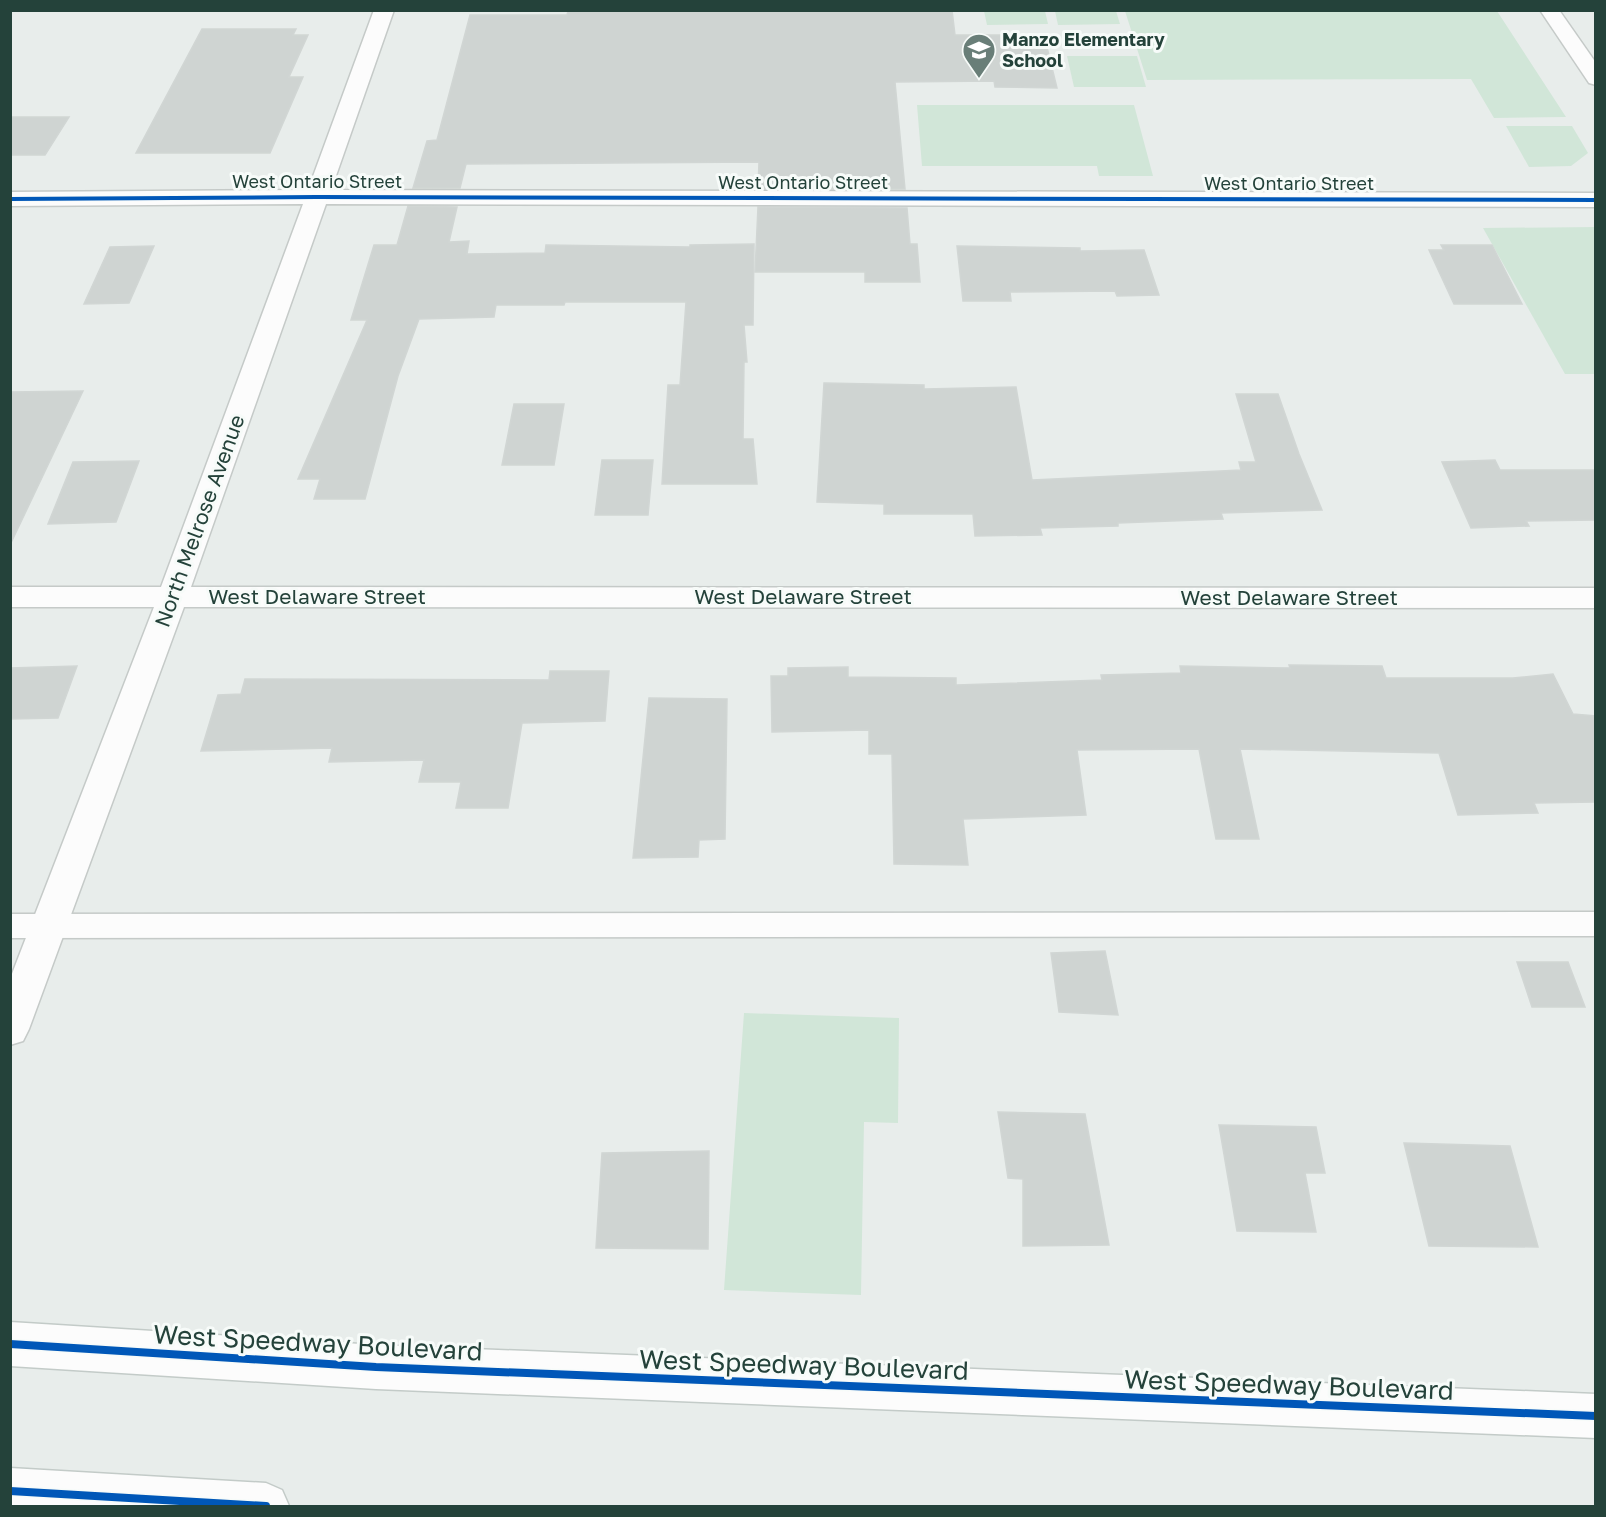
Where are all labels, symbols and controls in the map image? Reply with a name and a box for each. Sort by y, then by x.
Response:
place label: Manzo Elementary School [1002,28,1165,71]
school or university icon: Manzo Elementary School [961,32,997,79]
street label: West Ontario Street [232,170,402,192]
street label: West Ontario Street [718,171,888,193]
street label: West Ontario Street [1204,172,1374,194]
street label: North Melrose Avenue [149,411,250,630]
street label: West Delaware Street [208,583,426,609]
street label: West Delaware Street [694,583,912,609]
street label: West Delaware Street [1180,584,1398,610]
street label: West Speedway Boulevard [152,1318,484,1367]
street label: West Speedway Boulevard [639,1343,969,1386]
street label: West Speedway Boulevard [1124,1363,1454,1406]

